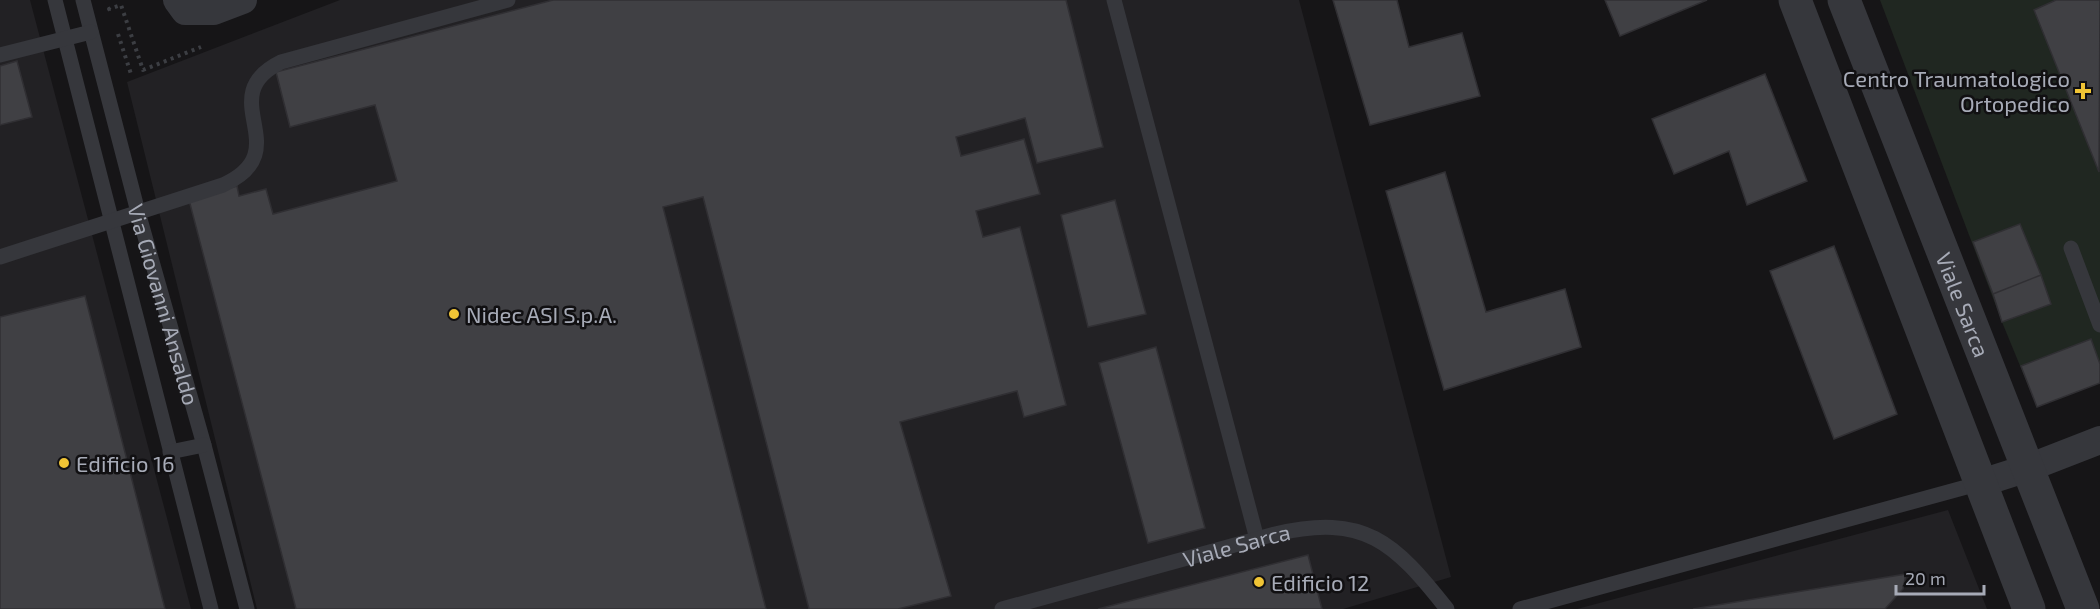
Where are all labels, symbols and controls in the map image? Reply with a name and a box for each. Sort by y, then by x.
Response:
place label: Centro Traumatologico Ortopedico [1843,65,2070,116]
marker: Centro Traumatologico Ortopedico [2074,82,2092,100]
street label: Via Giovanni Ansaldo [123,201,205,408]
street label: Viale Sarca [1931,248,1996,360]
place label: Nidec ASI S.p.A. [466,301,617,327]
marker: Nidec ASI S.p.A. [447,307,461,321]
place label: Edificio 16 [76,450,175,476]
marker: Edificio 16 [57,456,71,470]
street label: Viale Sarca [1180,518,1292,572]
scale bar [1896,558,1984,596]
text: 20 m [1905,567,1946,589]
place label: Edificio 12 [1271,569,1369,595]
marker: Edificio 12 [1252,575,1266,589]

